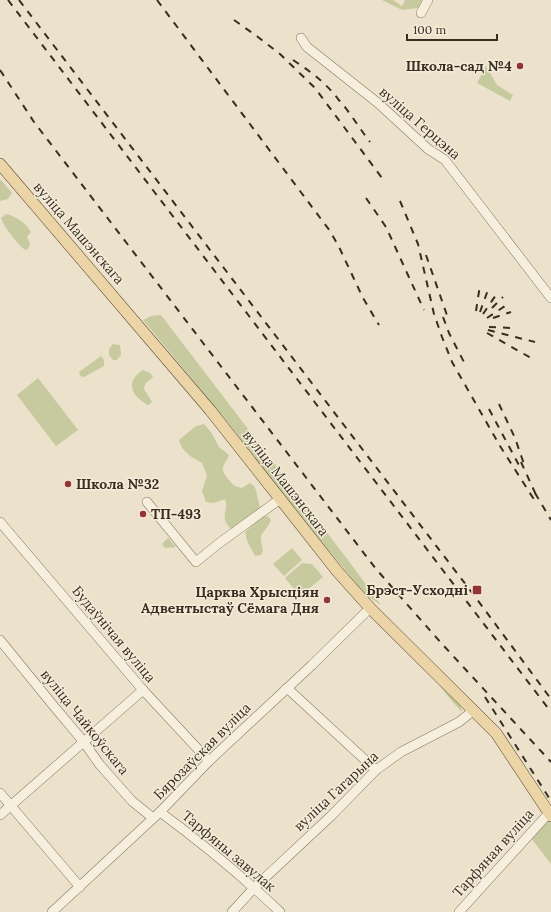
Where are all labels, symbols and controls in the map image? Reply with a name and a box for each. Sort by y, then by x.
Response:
scale bar [407,16,497,42]
text: 100 m [413,22,446,37]
place label: Школа-сад №4 [406,57,512,75]
marker: Школа-сад №4 [515,61,525,71]
street label: вуліца Герцэна [376,83,464,163]
street label: вуліца Машэнскага [30,178,128,288]
street label: вуліца Машэнскага [239,426,333,540]
place label: Школа №32 [76,475,159,493]
marker: Школа №32 [63,479,73,489]
place label: ТП-493 [151,505,201,523]
marker: ТП-493 [138,509,148,519]
place label: Брэст-Усходні [366,581,468,599]
street label: Будаўнічая вуліца [68,582,160,686]
place label: Царква Хрысціян Адвентыстаў Сёмага Дня [141,583,319,617]
marker: Брэст-Усходні [471,584,483,596]
marker: Царква Хрысціян Адвентыстаў Сёмага Дня [322,595,332,605]
street label: вуліца Чайкоўскага [37,666,133,778]
street label: Бярозаўская вуліца [150,699,254,803]
street label: вуліца Гагарына [290,747,382,835]
street label: Тарфяная вуліца [449,805,537,901]
street label: Тарфяны завулак [178,807,280,896]

